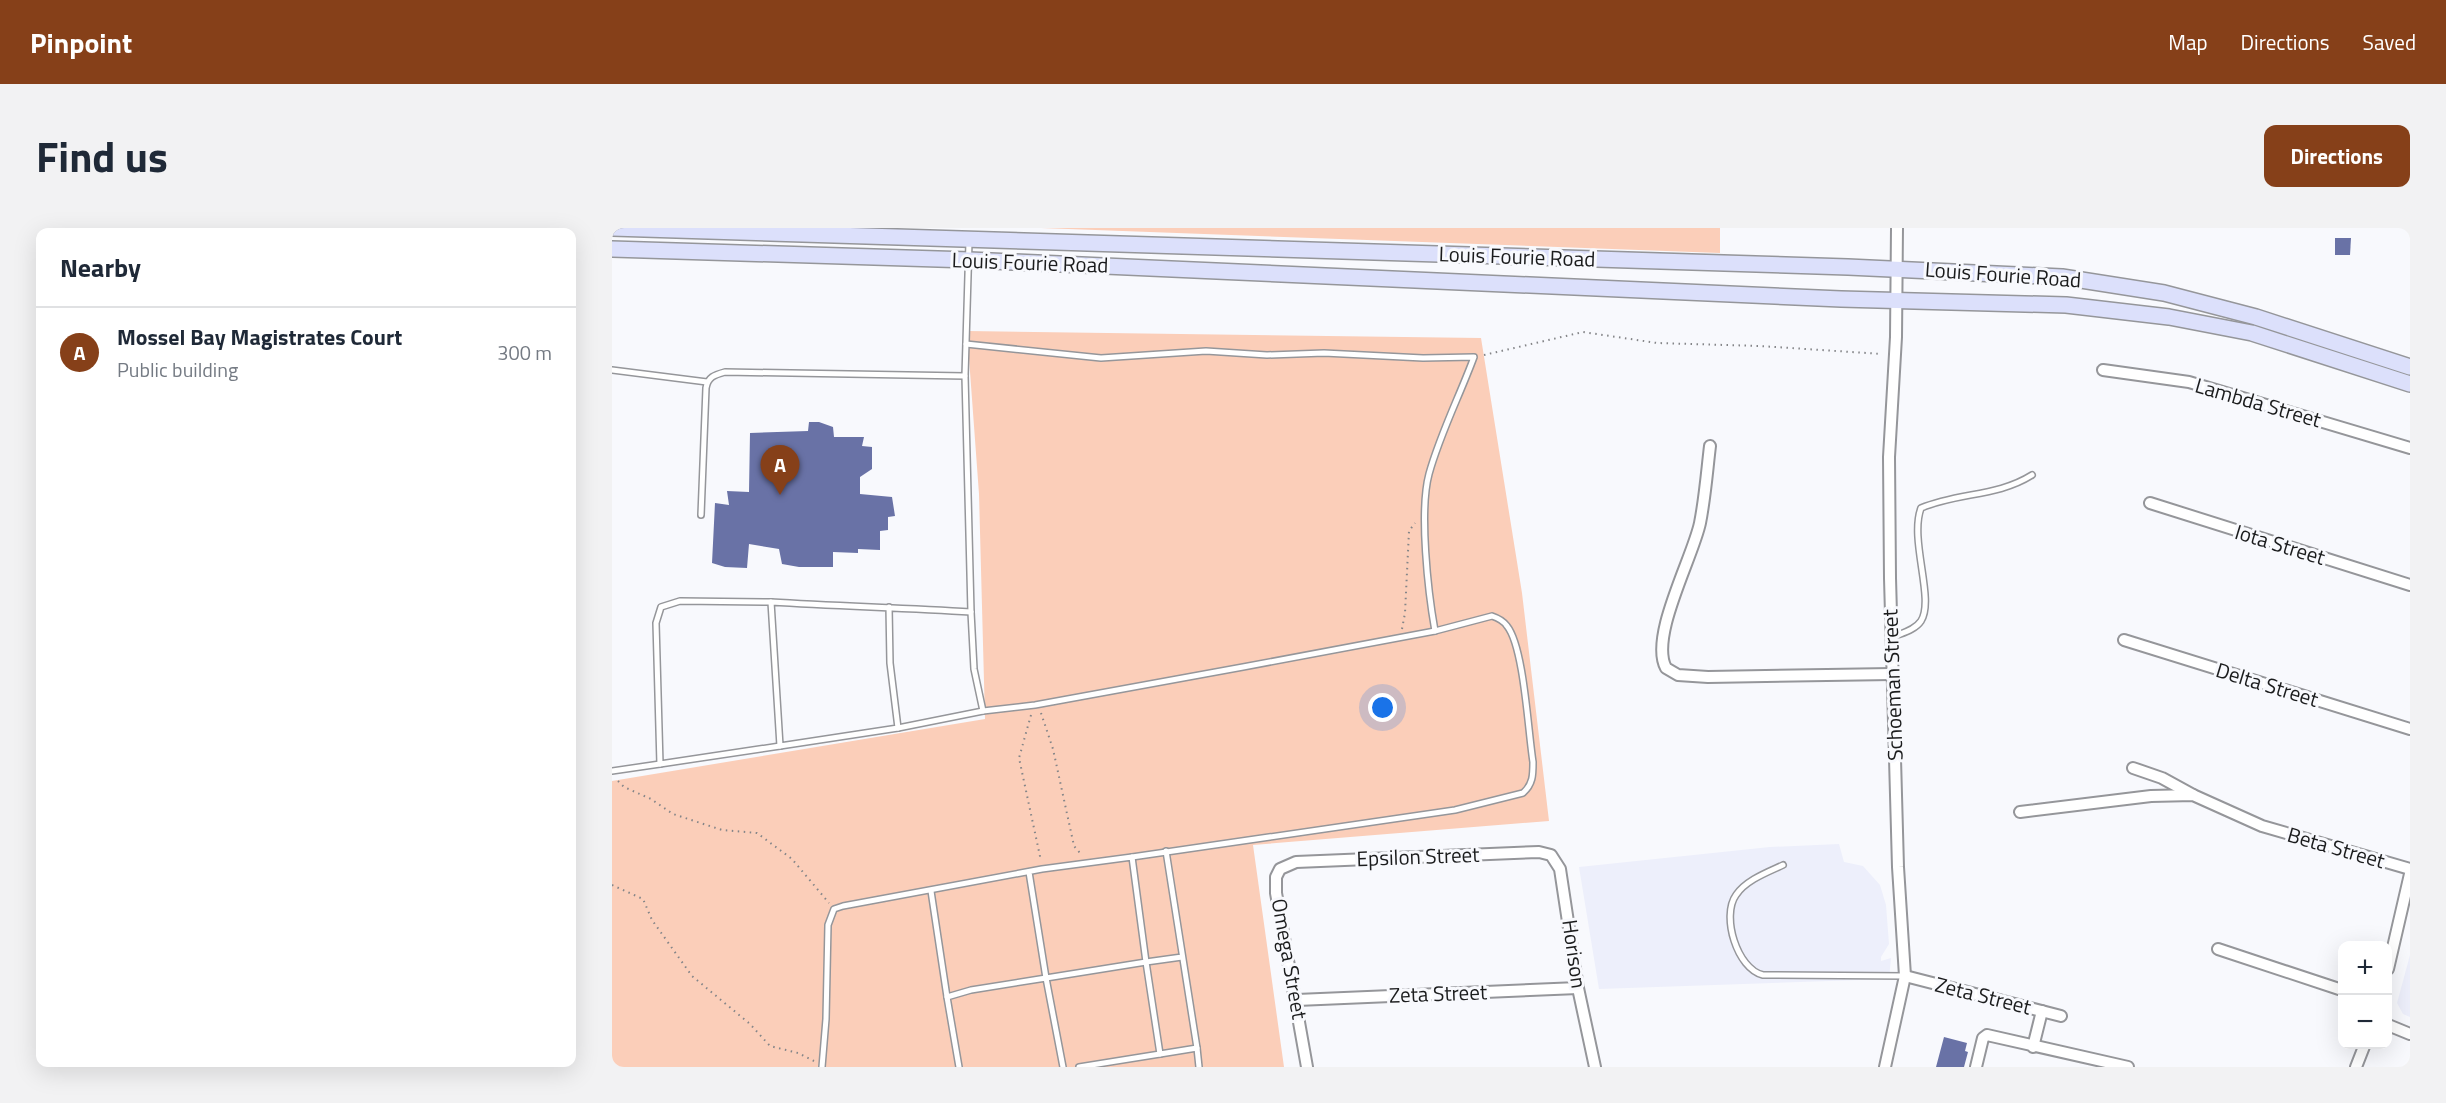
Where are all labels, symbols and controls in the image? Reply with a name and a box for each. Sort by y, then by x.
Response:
text: Pinpoint [30,21,132,64]
text: Map [2168,26,2208,58]
text: Directions [2241,26,2330,58]
text: Saved [2363,26,2416,58]
text: Find us [36,124,168,188]
button: Directions [2264,125,2410,187]
street label: Louis Fourie Road [1438,237,1596,275]
street label: Louis Fourie Road [951,243,1109,281]
text: Nearby [60,248,141,287]
street label: Louis Fourie Road [1924,253,2082,295]
text: Mossel Bay Magistrates Court [117,320,402,354]
text: A [73,337,86,368]
text: 300 m [497,337,552,368]
text: Public building [117,354,238,385]
street label: Lambda Street [2192,369,2326,435]
pin: A [760,446,800,495]
street label: Iota Street [2231,515,2330,573]
street label: Schoeman Street [1873,608,1911,761]
street label: Delta Street [2212,653,2323,715]
your location [1368,693,1397,722]
street label: Beta Street [2284,818,2389,876]
street label: Epsilon Street [1356,838,1481,874]
street label: Omega Street [1264,896,1316,1022]
street label: Horison [1554,917,1596,990]
map controls [2338,941,2392,1049]
button: + [2338,941,2392,995]
street label: Zeta Street [1932,968,2035,1023]
street label: Zeta Street [1388,975,1488,1011]
button: − [2338,995,2392,1049]

